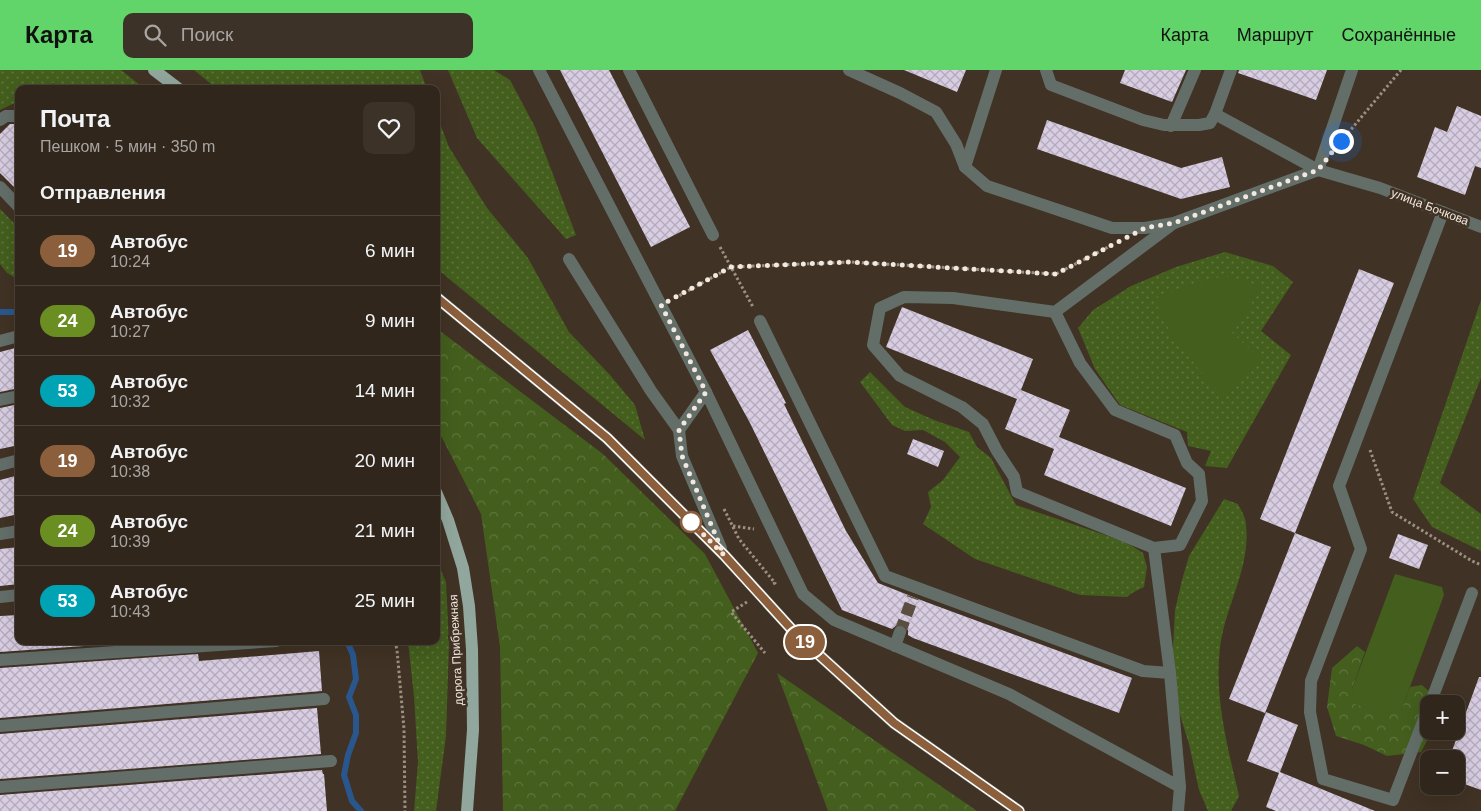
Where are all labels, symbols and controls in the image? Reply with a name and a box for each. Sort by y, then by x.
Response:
search box [123,13,473,58]
text: Карта [25,21,93,48]
icon: search [141,21,169,49]
text: Поиск [181,24,233,45]
text: Карта [1161,25,1209,45]
text: Маршрут [1237,25,1313,45]
text: Сохранённые [1341,25,1456,45]
button: heart [363,102,415,154]
text: Почта [40,105,110,132]
your location [1329,129,1354,154]
text: Пешком · 5 мин · 350 m [40,138,215,155]
text: Отправления [40,182,166,203]
street label: улица Бочкова [1389,186,1471,228]
text: Автобус [110,231,188,252]
text: 6 мин [365,240,415,261]
text: 19 [57,241,78,261]
text: 10:24 [110,253,150,270]
text: Автобус [110,301,188,322]
text: 9 мин [365,310,415,331]
text: 24 [57,311,78,331]
text: 10:27 [110,323,150,340]
text: Автобус [110,371,188,392]
text: 14 мин [354,380,415,401]
text: 53 [57,381,78,401]
text: 10:32 [110,393,150,410]
text: Автобус [110,441,188,462]
text: 20 мин [354,450,415,471]
text: 19 [57,451,78,471]
text: 10:38 [110,463,150,480]
text: Автобус [110,511,188,532]
unlabelled marker [680,511,702,533]
text: 21 мин [354,520,415,541]
text: 24 [57,521,78,541]
text: 10:39 [110,533,150,550]
text: Автобус [110,581,188,602]
text: 25 мин [354,590,415,611]
text: 53 [57,591,78,611]
street label: дорога Прибрежная [446,594,466,706]
text: 10:43 [110,603,150,620]
line badge: 19 [782,626,828,658]
text: 19 [795,632,815,652]
map controls [1420,695,1465,795]
button: + [1420,695,1465,740]
button: − [1420,750,1465,795]

